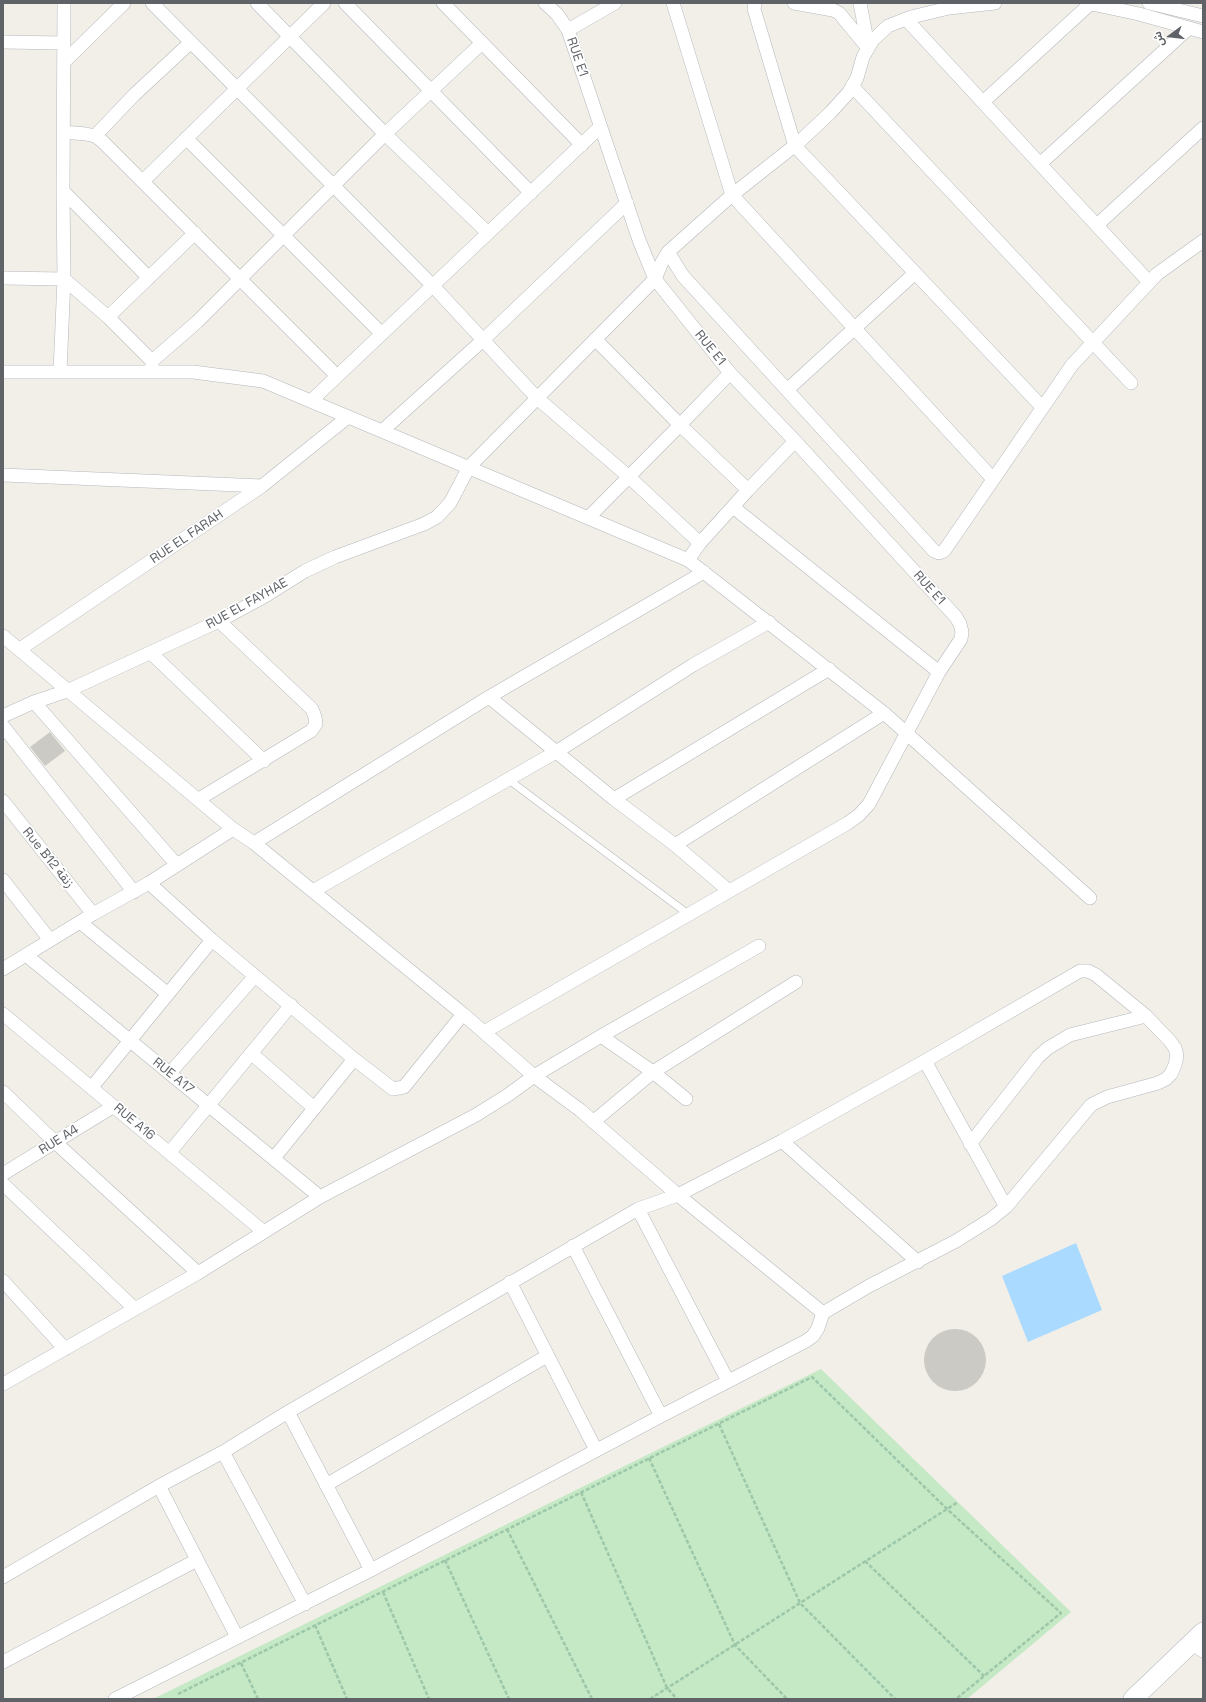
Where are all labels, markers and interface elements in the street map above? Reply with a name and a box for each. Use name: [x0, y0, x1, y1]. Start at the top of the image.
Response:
north arrow: [1150, 16, 1190, 56]
text: ش: [1150, 30, 1167, 48]
street label: RUE E1: [563, 35, 591, 79]
street label: RUE E1: [691, 327, 729, 369]
street label: RUE EL FARAH: [147, 507, 227, 567]
street label: RUE E1: [910, 568, 948, 608]
street label: RUE EL FAYHAE: [203, 575, 291, 633]
street label: Rue B12 زنقة: [19, 825, 77, 891]
street label: RUE A17: [149, 1055, 197, 1097]
street label: RUE A16: [110, 1100, 158, 1144]
street label: RUE A4: [36, 1122, 82, 1158]

